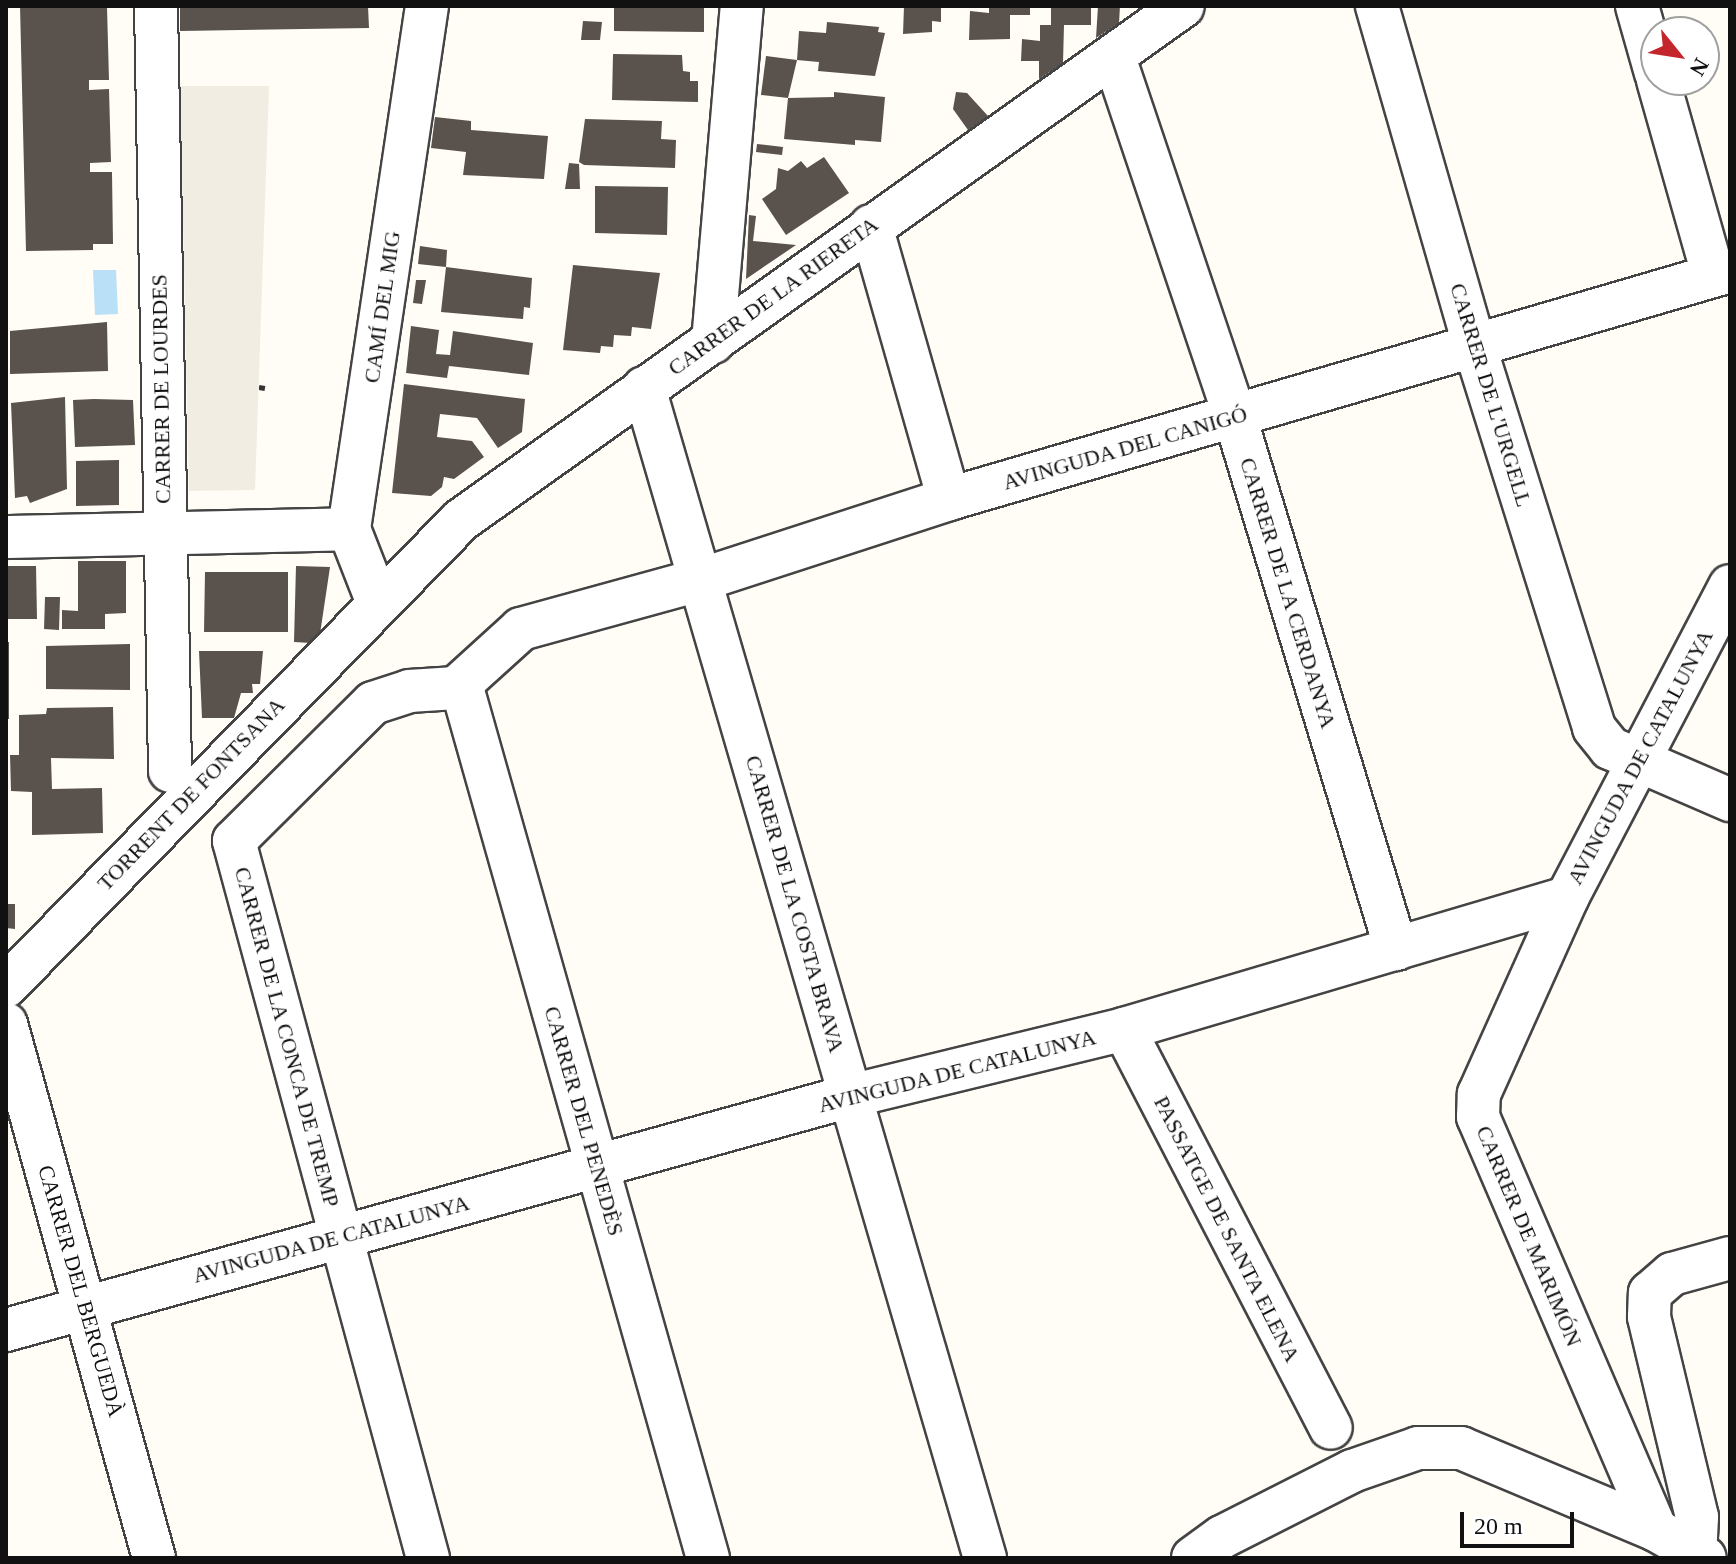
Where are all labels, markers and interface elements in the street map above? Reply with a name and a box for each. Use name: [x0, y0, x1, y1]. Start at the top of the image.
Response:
north arrow: [1640, 16, 1720, 96]
text: N: [1685, 54, 1714, 80]
street label: CARRER DE LA RIERETA: [662, 211, 884, 381]
street label: CAMÍ DEL MIG: [358, 229, 406, 385]
street label: CARRER DE LOURDES: [146, 274, 176, 504]
street label: CARRER DE L'URGELL: [1444, 280, 1538, 510]
street label: AVINGUDA DEL CANIGÓ: [999, 400, 1251, 496]
street label: CARRER DE LA CERDANYA: [1234, 454, 1342, 732]
street label: AVINGUDA DE CATALUNYA: [1561, 624, 1719, 890]
street label: TORRENT DE FONTSANA: [92, 692, 290, 896]
street label: CARRER DE LA COSTA BRAVA: [740, 751, 850, 1057]
street label: CARRER DE LA CONCA DE TREMP: [228, 863, 346, 1211]
street label: CARRER DEL PENEDÈS: [538, 1003, 630, 1239]
street label: AVINGUDA DE CATALUNYA: [815, 1024, 1099, 1118]
street label: PASSATGE DE SANTA ELENA: [1148, 1091, 1306, 1367]
street label: CARRER DE MARIMÓN: [1471, 1122, 1587, 1350]
street label: CARRER DEL BERGUEDÀ: [32, 1162, 130, 1420]
street label: AVINGUDA DE CATALUNYA: [189, 1189, 473, 1289]
scale bar: [1464, 1496, 1578, 1546]
text: 20 m: [1474, 1513, 1523, 1539]

